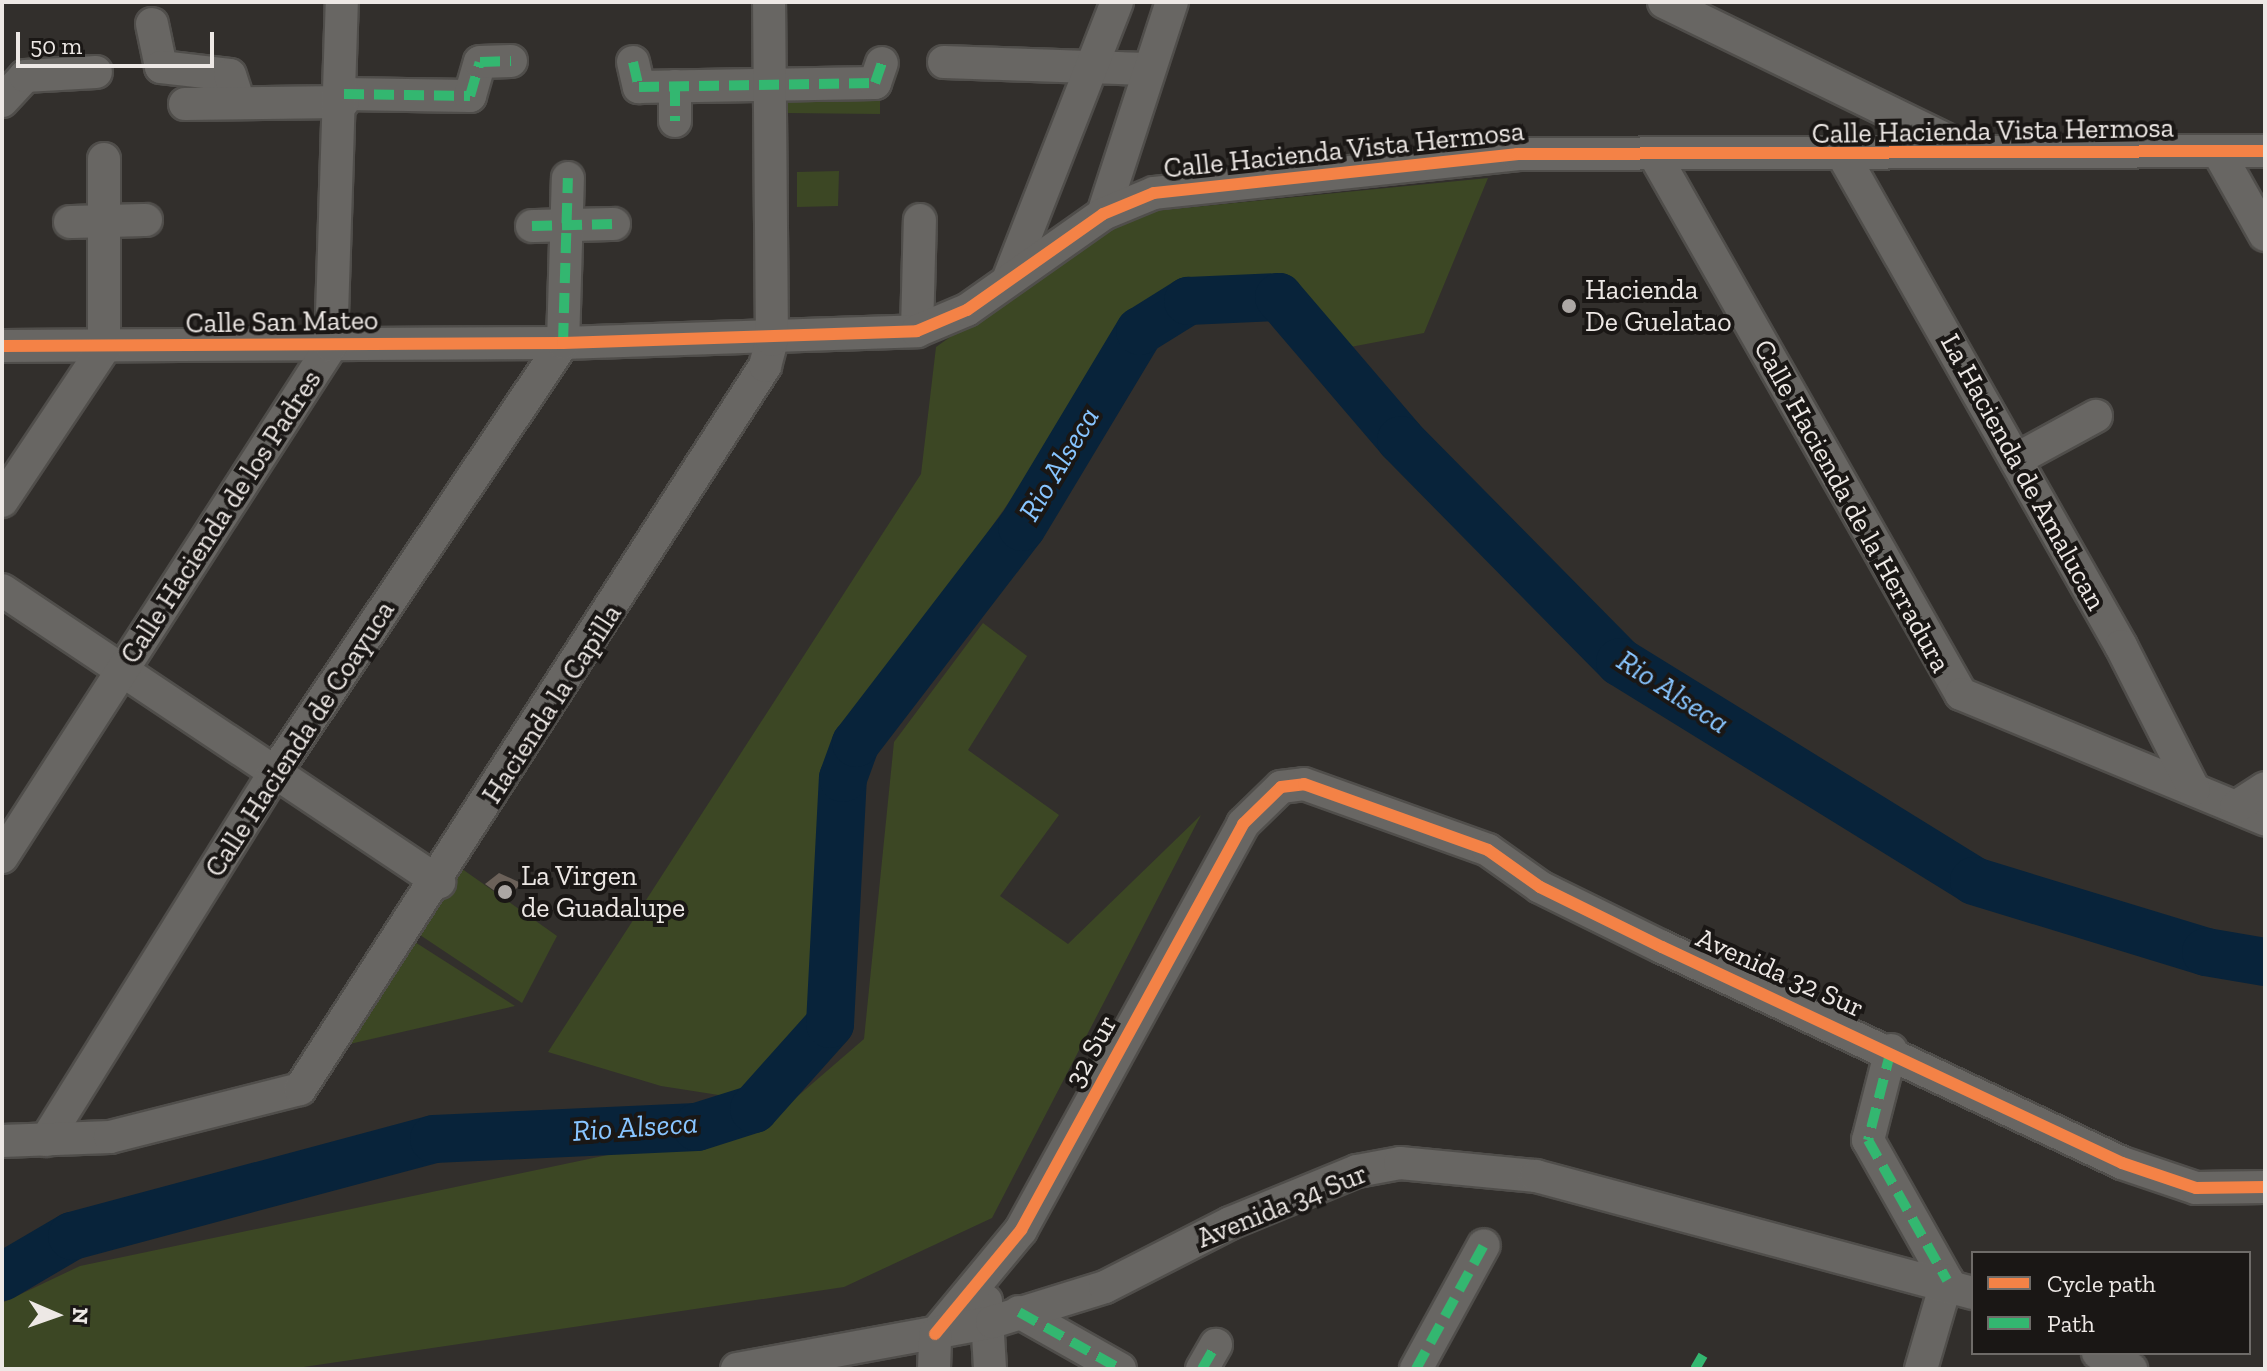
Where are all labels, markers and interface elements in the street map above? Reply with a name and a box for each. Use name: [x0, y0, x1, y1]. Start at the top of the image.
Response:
scale bar: [20, 16, 218, 66]
text: 50 m: [30, 31, 82, 60]
street label: Calle Hacienda Vista Hermosa: [1811, 111, 2175, 151]
street label: Calle Hacienda Vista Hermosa: [1162, 114, 1526, 186]
place label: Hacienda De Guelatao: [1585, 273, 1732, 339]
marker: Hacienda De Guelatao: [1560, 297, 1578, 315]
street label: Calle San Mateo: [185, 304, 379, 340]
street label: La Hacienda de Amalucan: [1933, 328, 2113, 616]
street label: Calle Hacienda de la Herradura: [1746, 334, 1958, 678]
street label: Calle Hacienda de los Padres: [114, 364, 328, 670]
water label: Rio Alseca: [1011, 400, 1107, 528]
street label: Calle Hacienda de Coayuca: [198, 595, 402, 883]
street label: Hacienda la Capilla: [475, 598, 629, 810]
water label: Rio Alseca: [1610, 642, 1736, 742]
place label: La Virgen de Guadalupe: [521, 859, 685, 925]
marker: La Virgen de Guadalupe: [496, 883, 514, 901]
street label: Avenida 32 Sur: [1691, 921, 1869, 1025]
street label: 32 Sur: [1058, 1009, 1124, 1093]
water label: Rio Alseca: [571, 1105, 699, 1149]
street label: Avenida 34 Sur: [1192, 1157, 1372, 1255]
legend: [1971, 1251, 2251, 1355]
text: Cycle path: [2047, 1269, 2156, 1298]
north arrow: [16, 1275, 96, 1355]
text: N: [67, 1307, 94, 1325]
text: Path: [2047, 1309, 2095, 1338]

